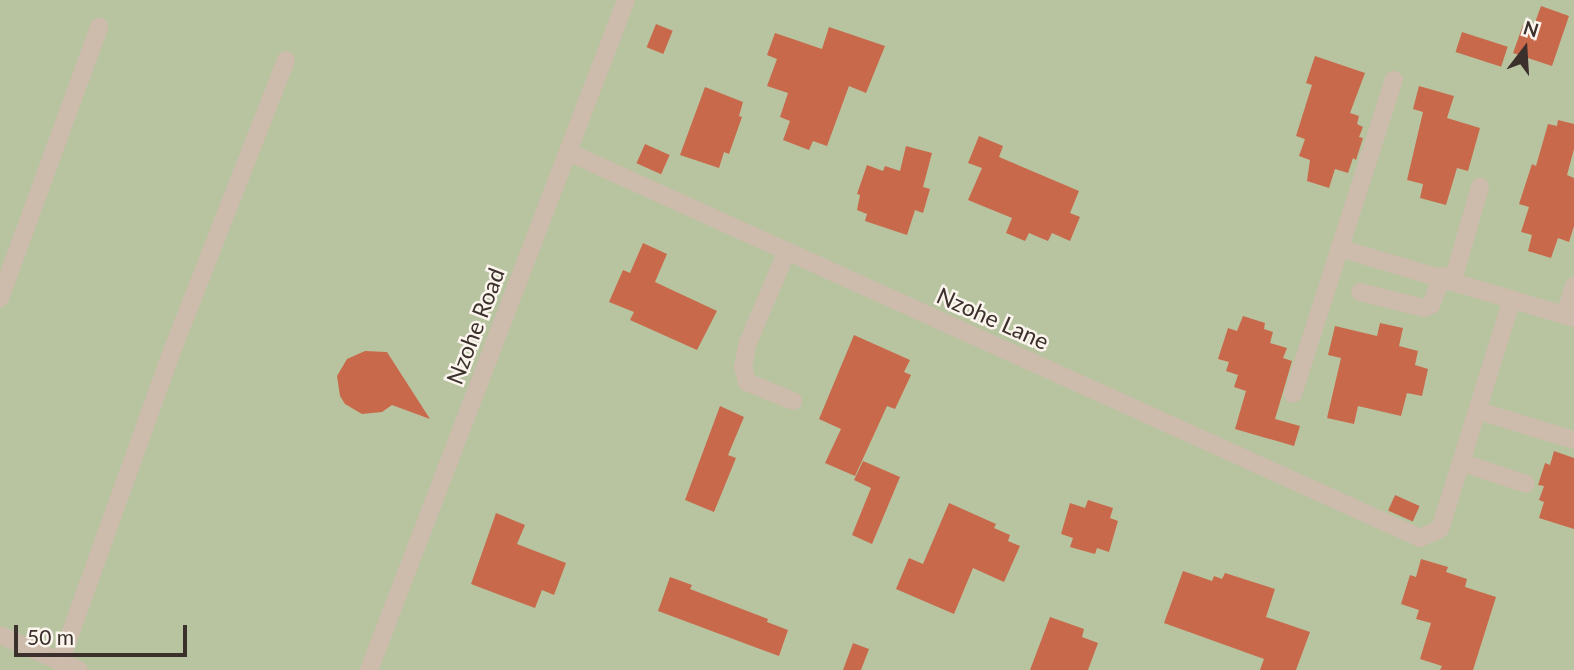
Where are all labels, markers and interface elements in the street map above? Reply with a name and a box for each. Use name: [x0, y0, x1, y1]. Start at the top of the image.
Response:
north arrow: [1490, 14, 1560, 84]
text: N: [1521, 15, 1542, 42]
street label: Nzohe Road: [440, 264, 510, 388]
street label: Nzohe Lane: [933, 281, 1053, 355]
scale bar: [18, 610, 191, 654]
text: 50 m: [27, 624, 74, 649]

